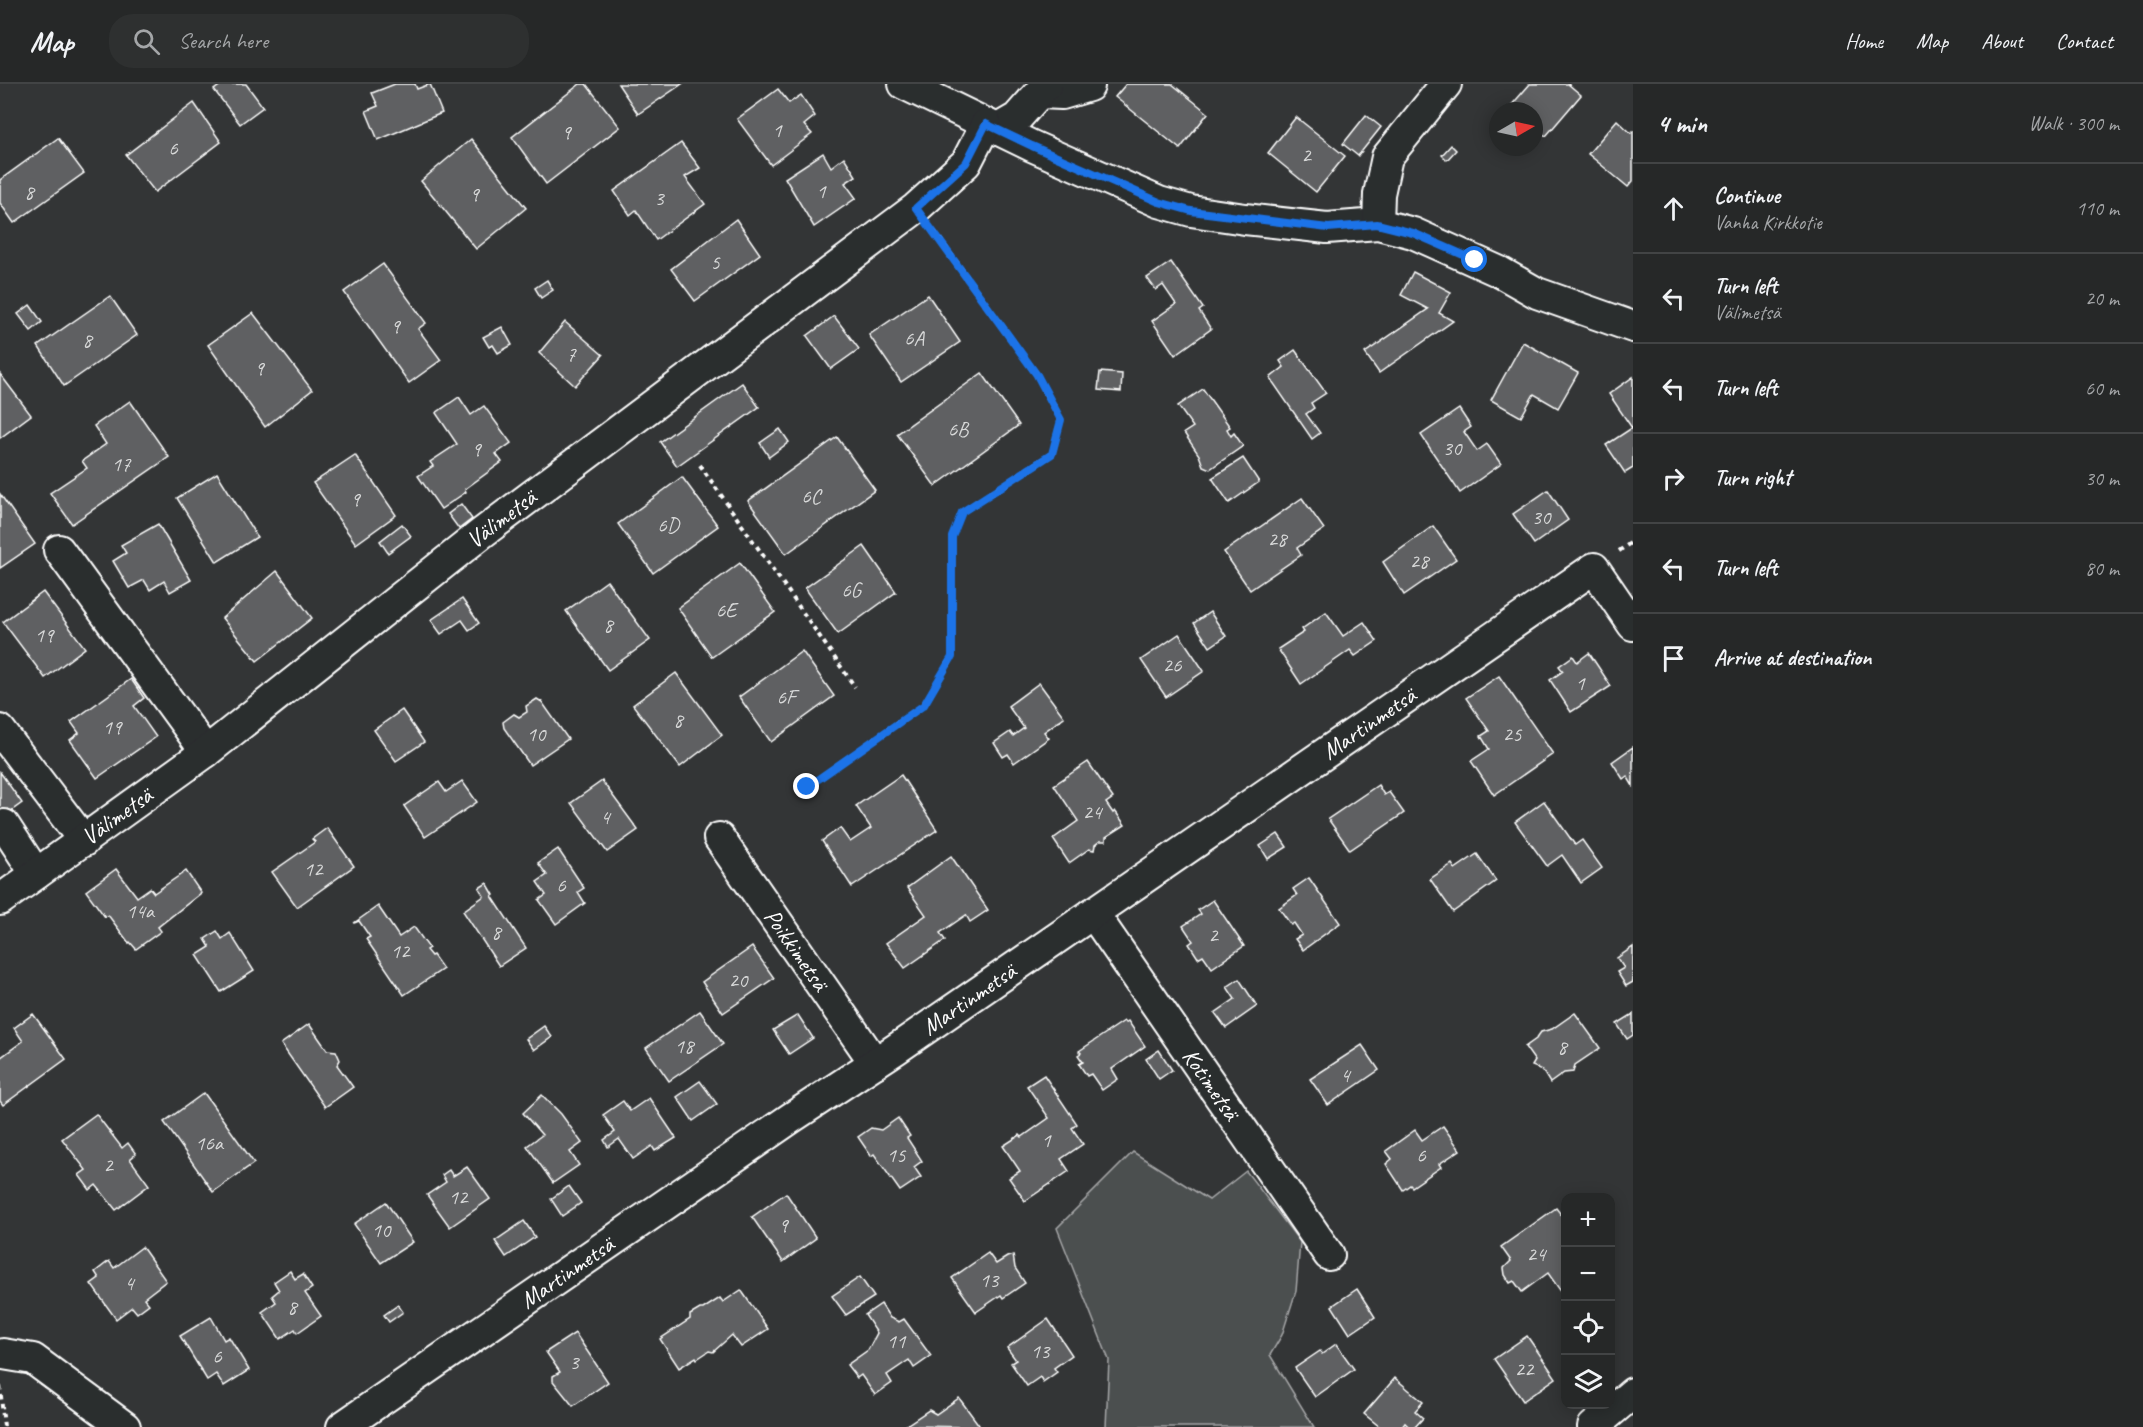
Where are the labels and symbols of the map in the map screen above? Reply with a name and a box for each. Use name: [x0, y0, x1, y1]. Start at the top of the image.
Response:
north arrow: [1489, 102, 1543, 156]
house number: 1: [772, 117, 783, 143]
house number: 9: [561, 119, 572, 145]
house number: 6: [168, 135, 178, 161]
house number: 2: [1301, 142, 1312, 168]
house number: 1: [816, 178, 827, 204]
house number: 8: [24, 179, 36, 205]
house number: 9: [469, 181, 480, 207]
house number: 3: [654, 185, 665, 211]
route start: [1461, 246, 1487, 272]
house number: 5: [710, 249, 721, 275]
house number: 9: [390, 313, 401, 339]
house number: 6A: [904, 325, 925, 351]
house number: 8: [82, 327, 94, 353]
house number: 7: [566, 341, 577, 367]
house number: 9: [254, 355, 265, 381]
house number: 6B: [948, 416, 970, 442]
house number: 30: [1443, 435, 1463, 461]
house number: 9: [471, 436, 482, 462]
house number: 17: [112, 451, 132, 477]
street label: Välimetsä: [460, 482, 543, 555]
house number: 6C: [801, 483, 823, 509]
house number: 9: [350, 486, 361, 512]
house number: 30: [1532, 504, 1552, 530]
house number: 6D: [657, 512, 681, 538]
house number: 28: [1268, 526, 1289, 552]
house number: 28: [1410, 548, 1431, 574]
house number: 6G: [841, 577, 864, 603]
house number: 6E: [716, 597, 739, 623]
house number: 8: [603, 612, 615, 638]
house number: 19: [35, 622, 55, 648]
house number: 26: [1163, 652, 1182, 678]
house number: 1: [1575, 670, 1586, 696]
street label: Martinmetsä: [1316, 679, 1423, 766]
house number: 6F: [777, 684, 800, 710]
house number: 8: [673, 707, 685, 733]
house number: 19: [103, 714, 123, 740]
house number: 10: [527, 721, 547, 747]
house number: 25: [1503, 721, 1523, 747]
route end: [793, 773, 819, 799]
street label: Välimetsä: [76, 780, 159, 851]
house number: 24: [1083, 799, 1104, 825]
house number: 4: [600, 804, 612, 830]
house number: 12: [304, 856, 324, 882]
house number: 6: [556, 872, 566, 898]
house number: 14a: [126, 898, 156, 924]
street label: Poikkimetsä: [758, 903, 836, 998]
house number: 8: [491, 919, 503, 945]
house number: 2: [1208, 922, 1219, 948]
house number: 12: [391, 938, 411, 964]
street label: Martinmetsä: [916, 955, 1023, 1042]
house number: 20: [729, 967, 749, 993]
house number: 18: [675, 1033, 696, 1059]
house number: 8: [1557, 1034, 1569, 1060]
street label: Kotimetsä: [1176, 1042, 1247, 1127]
house number: 4: [1340, 1062, 1352, 1088]
house number: 1: [1041, 1127, 1052, 1153]
house number: 16a: [195, 1130, 225, 1156]
house number: 15: [887, 1142, 907, 1168]
house number: 6: [1416, 1142, 1426, 1168]
house number: 2: [103, 1152, 114, 1178]
house number: 12: [449, 1184, 469, 1210]
house number: 9: [778, 1212, 789, 1238]
house number: 10: [372, 1217, 392, 1243]
street label: Martinmetsä: [514, 1229, 621, 1315]
house number: 24: [1527, 1241, 1548, 1267]
house number: 13: [980, 1267, 1000, 1293]
house number: 4: [124, 1270, 136, 1296]
house number: 8: [287, 1294, 299, 1320]
house number: 11: [887, 1328, 907, 1354]
house number: 13: [1031, 1338, 1051, 1364]
house number: 6: [212, 1343, 222, 1369]
house number: 3: [569, 1349, 580, 1375]
house number: 22: [1515, 1356, 1535, 1382]

